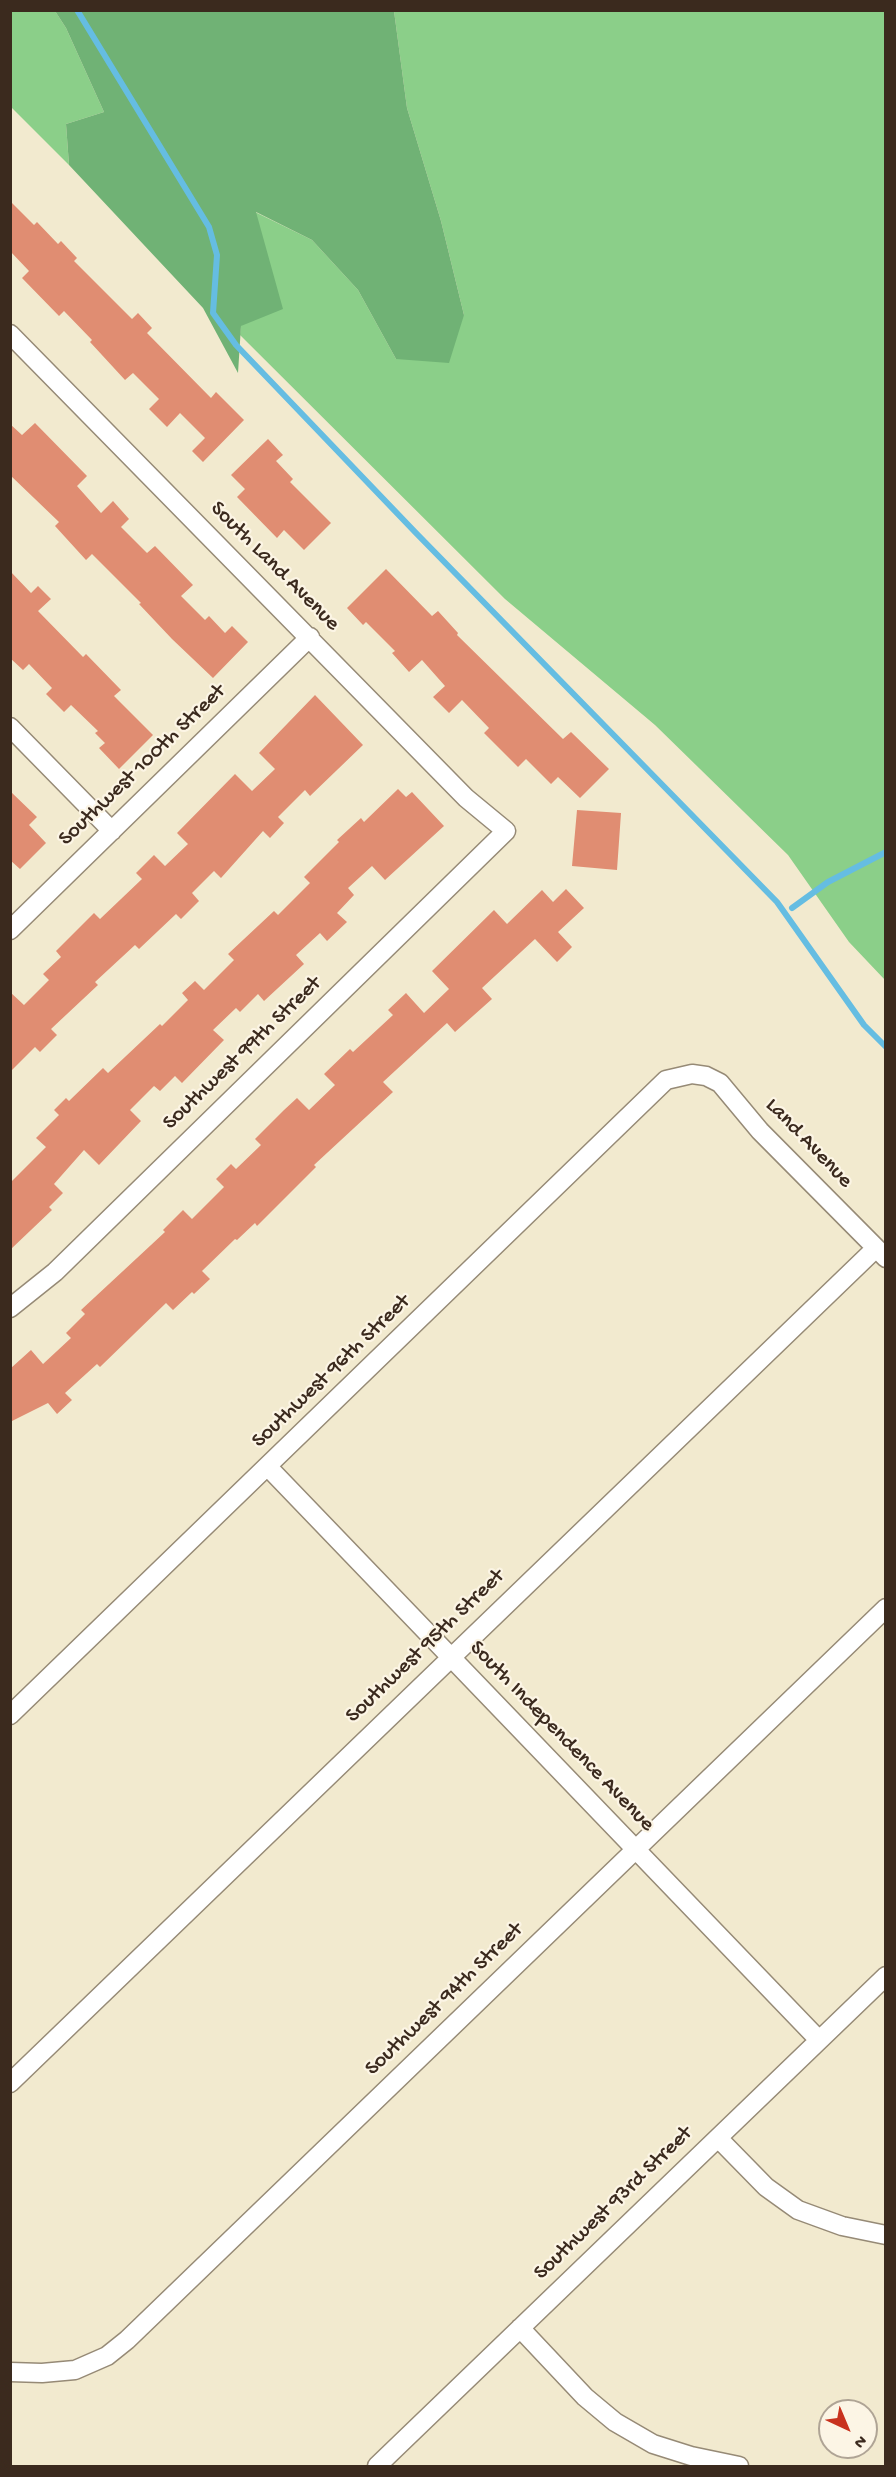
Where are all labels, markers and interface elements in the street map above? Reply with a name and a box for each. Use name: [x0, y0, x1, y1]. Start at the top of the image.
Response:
street label: South Land Avenue: [204, 497, 344, 637]
street label: Southwest 100th Street: [54, 679, 232, 853]
street label: Southwest 99th Street: [158, 972, 328, 1136]
street label: Land Avenue: [759, 1093, 857, 1195]
street label: Southwest 96th Street: [247, 1289, 417, 1455]
street label: Southwest 95th Street: [341, 1564, 511, 1730]
street label: South Independence Avenue: [463, 1636, 659, 1838]
street label: Southwest 94th Street: [360, 1918, 530, 2082]
street label: Southwest 93rd Street: [529, 2121, 699, 2287]
north arrow: [818, 2399, 878, 2459]
text: N: [849, 2430, 870, 2451]

